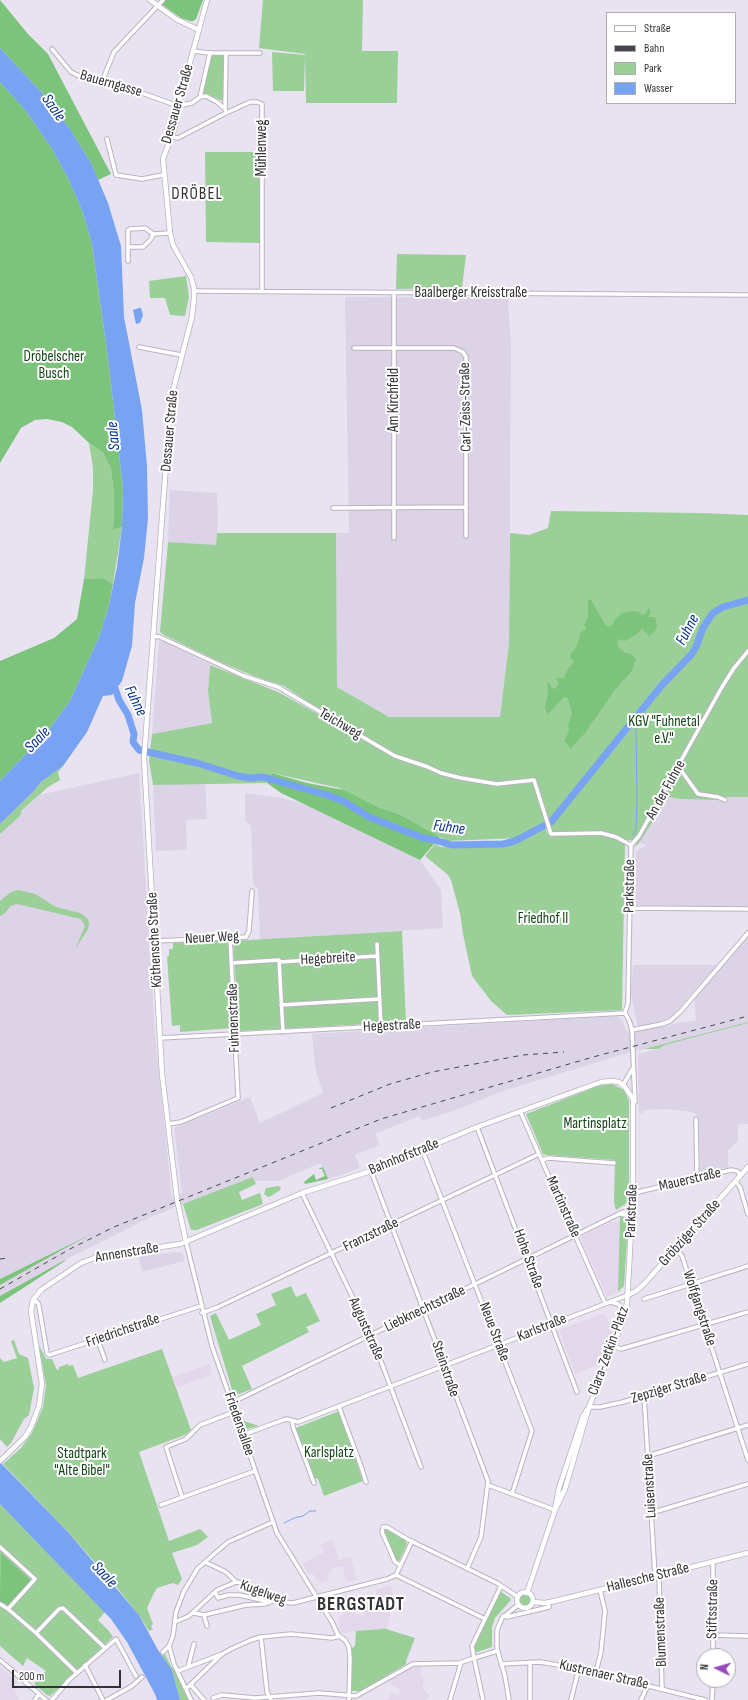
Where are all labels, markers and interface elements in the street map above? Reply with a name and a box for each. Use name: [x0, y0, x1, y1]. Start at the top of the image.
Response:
legend: [606, 12, 736, 104]
text: Straße: [644, 21, 671, 36]
text: Bahn: [644, 41, 664, 56]
text: Park: [644, 61, 662, 76]
street label: Dessauer Straße: [158, 62, 198, 146]
street label: Bauerngasse: [78, 67, 144, 101]
text: Wasser: [644, 81, 673, 96]
water label: Saale: [37, 91, 69, 125]
street label: Mühlenweg: [253, 119, 271, 177]
district label: DRÖBEL: [171, 185, 223, 205]
street label: Baalberger Kreisstraße: [415, 284, 527, 302]
park label: Dröbelscher Busch: [24, 348, 84, 383]
street label: Carl-Zeiss-Straße: [456, 362, 476, 452]
street label: Am Kirchfeld: [385, 368, 403, 432]
street label: Dessauer Straße: [157, 389, 183, 473]
water label: Saale: [103, 421, 125, 451]
water label: Fuhne: [672, 611, 704, 649]
water label: Fuhne: [119, 682, 151, 720]
street label: Teichweg: [315, 705, 365, 743]
park label: KGV "Fuhnetal e.V.": [628, 713, 700, 748]
water label: Saale: [21, 723, 55, 757]
street label: An der Fuhne: [642, 757, 690, 823]
water label: Fuhne: [432, 816, 466, 840]
street label: Parkstraße: [621, 859, 639, 913]
street label: Köthensche Straße: [144, 892, 166, 988]
park label: Friedhof II: [518, 910, 568, 928]
street label: Neuer Weg: [184, 928, 240, 948]
street label: Hegebreite: [300, 949, 356, 969]
street label: Fuhnenstraße: [224, 983, 244, 1053]
street label: Hegestraße: [363, 1016, 421, 1036]
park label: Martinsplatz: [563, 1115, 627, 1133]
street label: Bahnhofstraße: [366, 1135, 442, 1179]
street label: Mauerstraße: [657, 1164, 723, 1196]
street label: Martinstraße: [542, 1174, 584, 1240]
street label: Parkstraße: [622, 1184, 642, 1238]
street label: Gröbziger Straße: [655, 1196, 725, 1270]
street label: Franzstraße: [340, 1214, 402, 1256]
street label: Hohe Straße: [509, 1227, 547, 1291]
street label: Annenstraße: [94, 1239, 160, 1267]
street label: Wolfgangstraße: [678, 1268, 720, 1348]
street label: Liebknechtstraße: [382, 1282, 468, 1336]
street label: Auguststraße: [344, 1295, 388, 1363]
street label: Neue Straße: [475, 1300, 513, 1364]
street label: Clara-Zetkin-Platz: [585, 1304, 633, 1398]
street label: Friedrichstraße: [84, 1310, 162, 1352]
street label: Karlstraße: [515, 1310, 569, 1346]
street label: Steinstraße: [427, 1339, 463, 1399]
street label: Zepziger Straße: [629, 1368, 709, 1408]
street label: Friedensallee: [220, 1390, 258, 1458]
park label: Karlsplatz: [304, 1444, 354, 1462]
park label: Stadtpark "Alte Bibel": [54, 1445, 110, 1480]
street label: Luisenstraße: [639, 1453, 661, 1519]
water label: Saale: [87, 1558, 121, 1592]
street label: Hallesche Straße: [605, 1559, 691, 1597]
street label: Kugelweg: [237, 1576, 289, 1610]
street label: Stiftsstraße: [703, 1579, 723, 1639]
district label: BERGSTADT: [317, 1594, 405, 1616]
street label: Blumenstraße: [651, 1597, 671, 1667]
north arrow: [696, 1648, 736, 1688]
street label: Kustrenaer Straße: [558, 1656, 650, 1694]
scale bar: [14, 1662, 123, 1688]
text: N: [698, 1664, 711, 1670]
text: 200 m: [19, 1669, 44, 1684]

